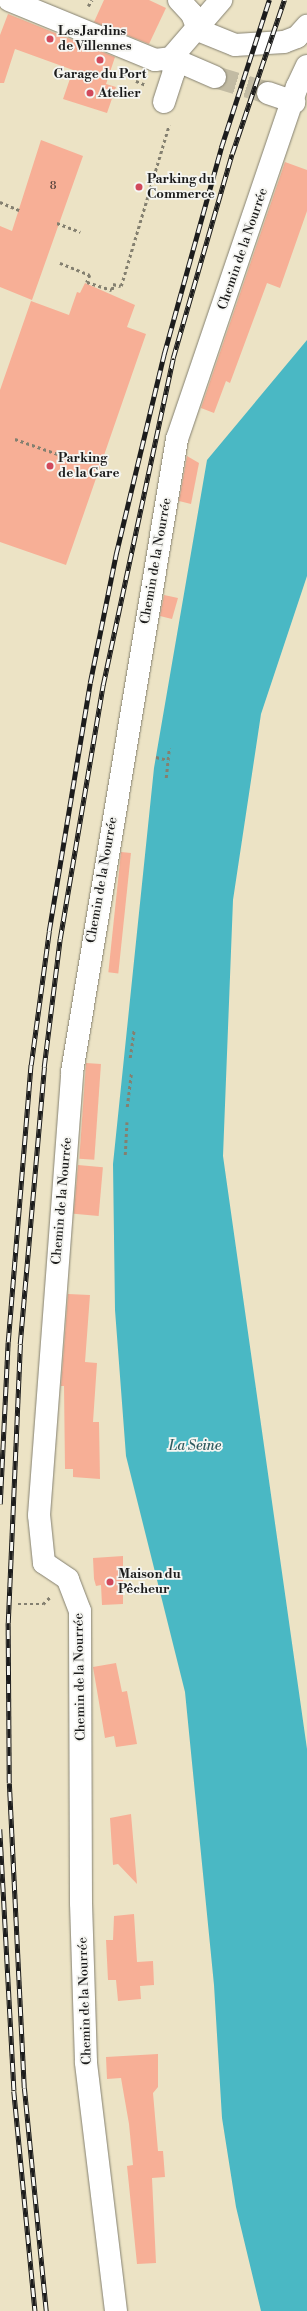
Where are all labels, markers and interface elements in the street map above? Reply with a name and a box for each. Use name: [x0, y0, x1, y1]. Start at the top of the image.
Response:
place label: Les Jardins de Villennes: [58, 24, 132, 55]
marker: Les Jardins de Villennes: [45, 34, 55, 44]
marker: Garage du Port: [95, 55, 105, 65]
place label: Garage du Port: [54, 66, 146, 82]
place label: Atelier: [98, 85, 141, 101]
marker: Atelier: [85, 88, 95, 98]
place label: Parking du Commerce: [147, 172, 215, 203]
house number: 8: [50, 179, 56, 193]
marker: Parking du Commerce: [134, 182, 144, 192]
street label: Chemin de la Nourrée: [215, 186, 271, 312]
place label: Parking de la Gare: [58, 451, 119, 482]
marker: Parking de la Gare: [45, 461, 55, 471]
street label: Chemin de la Nourrée: [137, 497, 175, 625]
street label: Chemin de la Nourrée: [83, 816, 121, 944]
street label: Chemin de la Nourrée: [49, 1137, 75, 1265]
water label: La Seine: [169, 1438, 221, 1454]
place label: Maison du Pêcheur: [118, 1567, 181, 1598]
marker: Maison du Pêcheur: [105, 1577, 115, 1587]
street label: Chemin de la Nourrée: [71, 1613, 89, 1741]
street label: Chemin de la Nourrée: [75, 1937, 95, 2065]

